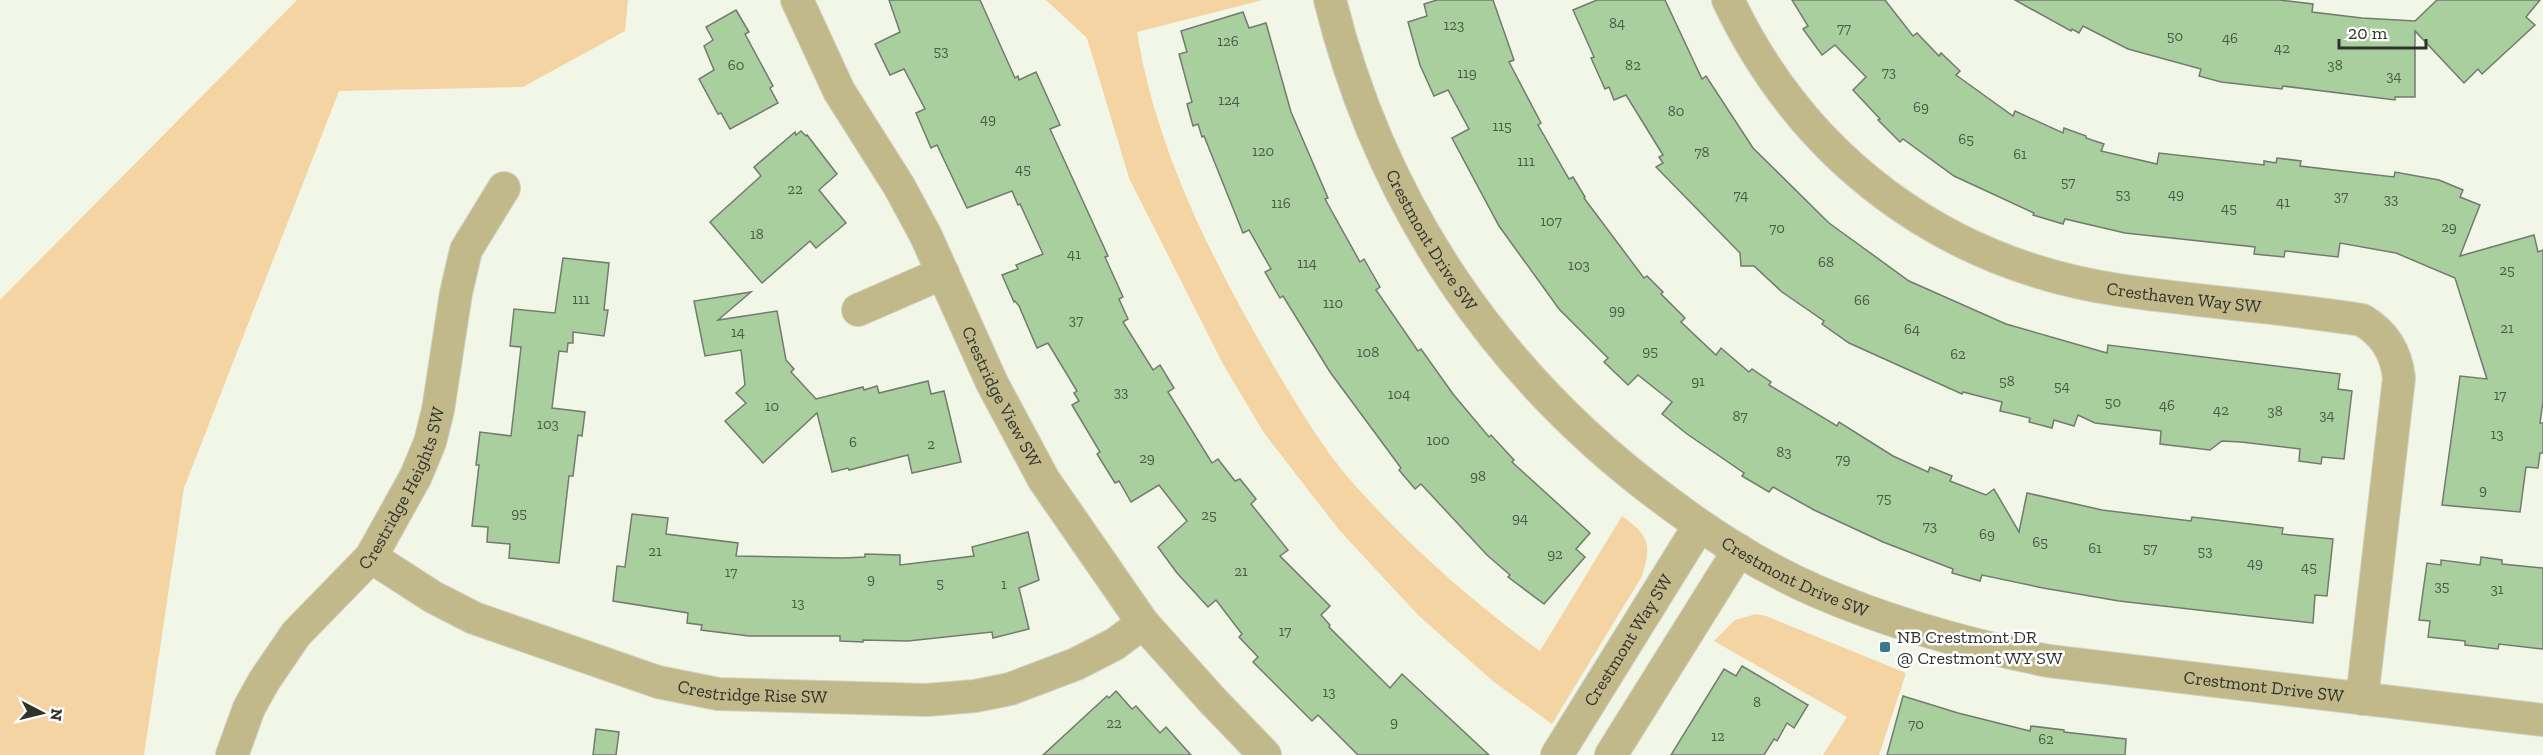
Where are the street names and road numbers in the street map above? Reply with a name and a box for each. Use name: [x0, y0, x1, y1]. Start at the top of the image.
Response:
street label: Crestmont Drive SW: [1381, 166, 1482, 315]
street label: Cresthaven Way SW: [2105, 277, 2262, 318]
street label: Crestridge View SW: [957, 323, 1046, 471]
street label: Crestridge Heights SW: [354, 404, 449, 574]
street label: Crestmont Drive SW: [1717, 532, 1872, 622]
street label: Crestmont Way SW: [1579, 570, 1677, 710]
street label: Crestmont Drive SW: [2182, 666, 2345, 707]
street label: Crestridge Rise SW: [676, 675, 828, 708]

